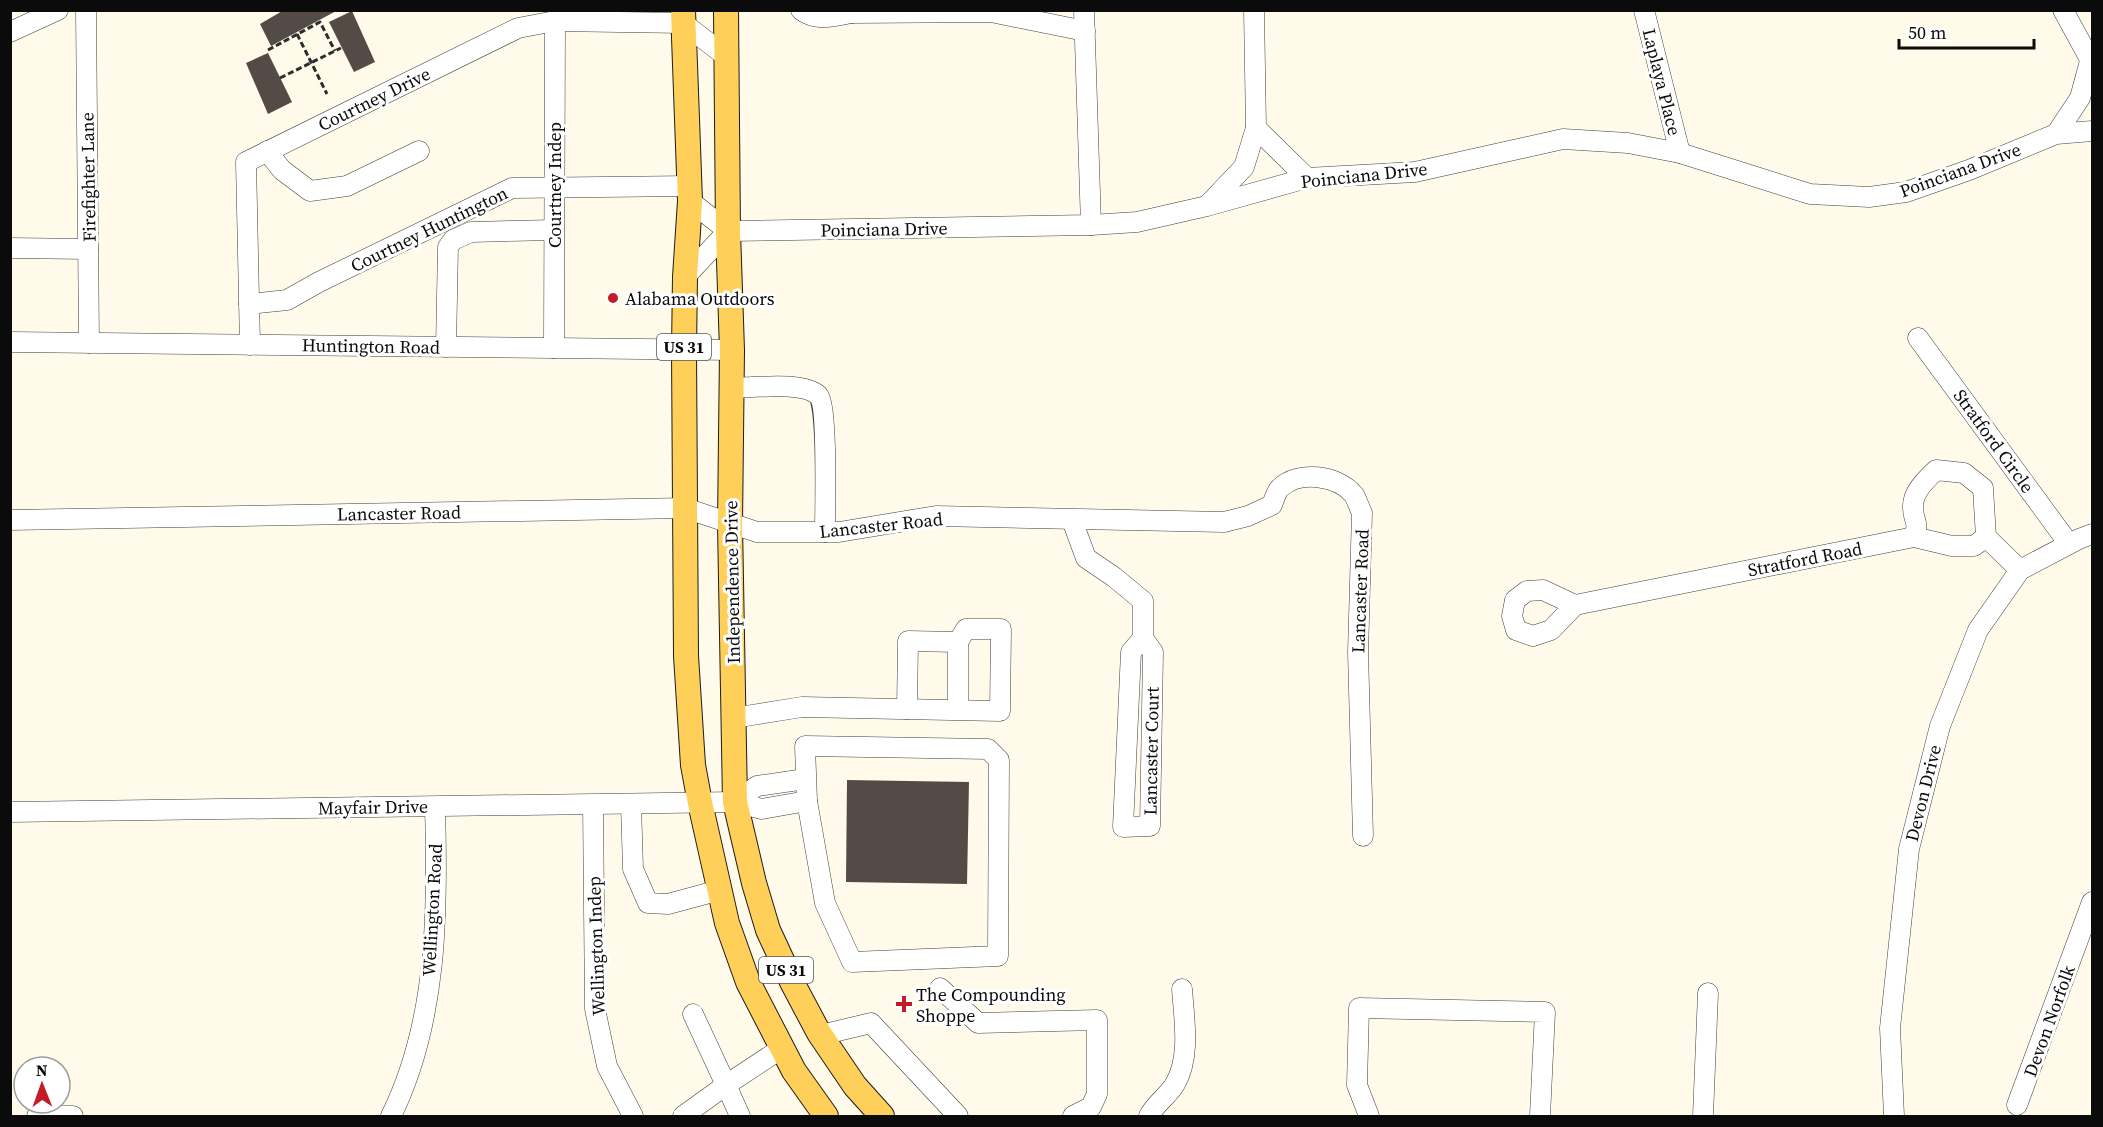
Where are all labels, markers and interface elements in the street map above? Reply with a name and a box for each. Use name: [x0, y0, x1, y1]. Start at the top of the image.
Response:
scale bar: [1899, 12, 2034, 50]
text: 50 m: [1908, 20, 1946, 45]
street label: Laplaya Place: [1637, 26, 1687, 138]
street label: Courtney Drive: [314, 61, 434, 137]
street label: Firefighter Lane: [74, 112, 102, 242]
street label: Courtney Indep: [542, 122, 567, 248]
street label: Poinciana Drive: [1896, 136, 2024, 204]
street label: Poinciana Drive: [1299, 156, 1429, 194]
street label: Courtney Huntington: [346, 180, 512, 278]
street label: Poinciana Drive: [820, 215, 948, 243]
place label: Alabama Outdoors: [625, 286, 775, 311]
marker: Alabama Outdoors: [606, 291, 620, 305]
street label: Huntington Road: [302, 332, 440, 360]
road number: US 31: [657, 334, 711, 360]
street label: Stratford Circle: [1948, 384, 2040, 498]
street label: Lancaster Road: [337, 499, 461, 527]
street label: Independence Drive: [718, 500, 746, 664]
street label: Lancaster Road: [818, 506, 944, 544]
street label: Lancaster Road: [1345, 529, 1375, 653]
street label: Stratford Road: [1746, 536, 1864, 582]
street label: Lancaster Court: [1137, 686, 1165, 816]
street label: Devon Drive: [1899, 742, 1947, 844]
street label: Mayfair Drive: [318, 794, 428, 820]
street label: Wellington Road: [416, 843, 448, 977]
street label: Wellington Indep: [581, 876, 611, 1016]
road number: US 31: [759, 957, 813, 983]
street label: Devon Norfolk: [2017, 962, 2081, 1080]
place label: The Compounding Shoppe: [916, 982, 1066, 1028]
marker: The Compounding Shoppe: [897, 997, 911, 1011]
north arrow: [12, 1055, 72, 1115]
text: N: [36, 1059, 48, 1081]

